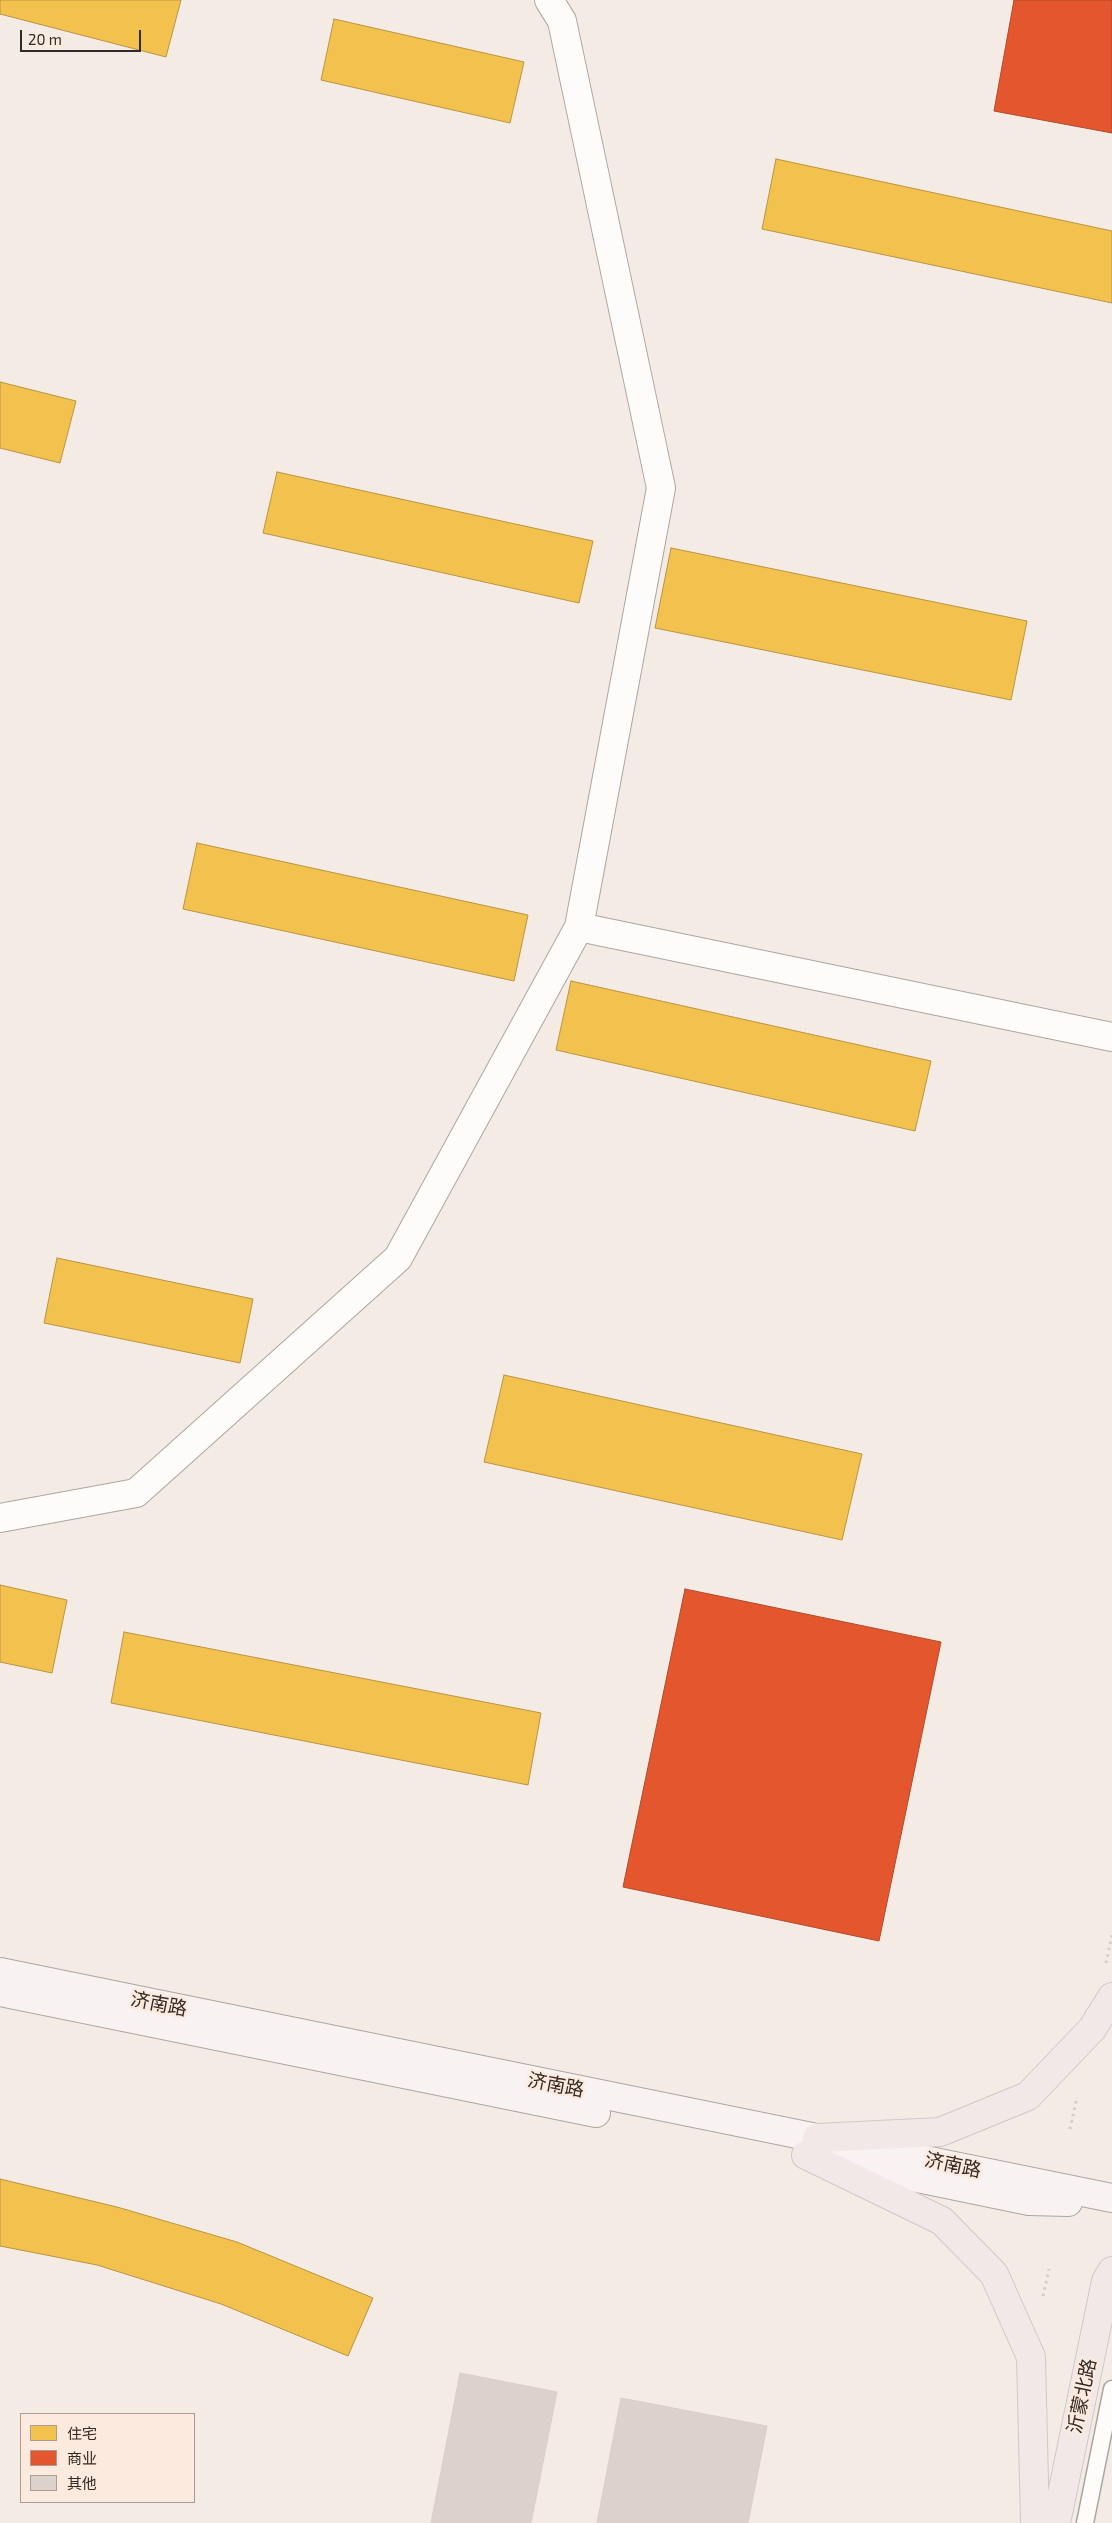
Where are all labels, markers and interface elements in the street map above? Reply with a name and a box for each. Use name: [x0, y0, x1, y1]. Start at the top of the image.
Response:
scale bar: [22, 20, 144, 52]
text: 20 m: [28, 30, 62, 48]
street label: 济南路: [129, 1987, 189, 2021]
street label: 济南路: [526, 2068, 586, 2102]
street label: 济南路: [923, 2148, 983, 2182]
street label: 沂蒙北路: [1063, 2356, 1101, 2436]
legend: [20, 2413, 195, 2503]
text: 住宅: [67, 2424, 97, 2442]
text: 商业: [67, 2449, 97, 2467]
text: 其他: [67, 2474, 97, 2492]

